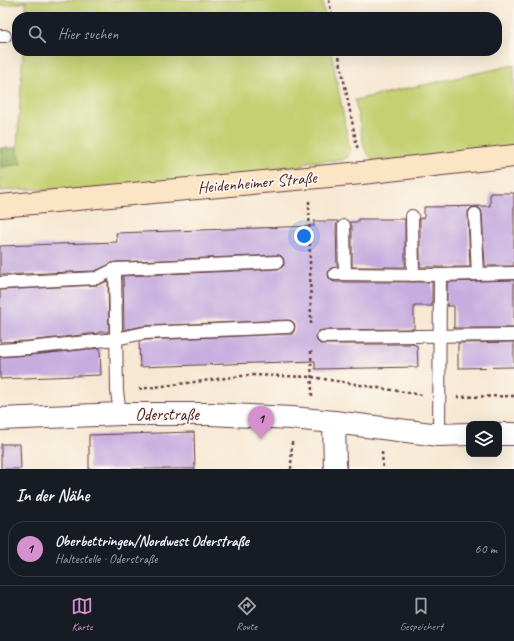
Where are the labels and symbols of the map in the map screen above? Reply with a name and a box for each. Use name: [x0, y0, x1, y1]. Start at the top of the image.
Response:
street label: Heidenheimer Straße: [197, 167, 319, 198]
your location: [294, 226, 314, 246]
street label: Oderstraße: [135, 404, 200, 425]
pin: 1: [248, 406, 274, 439]

